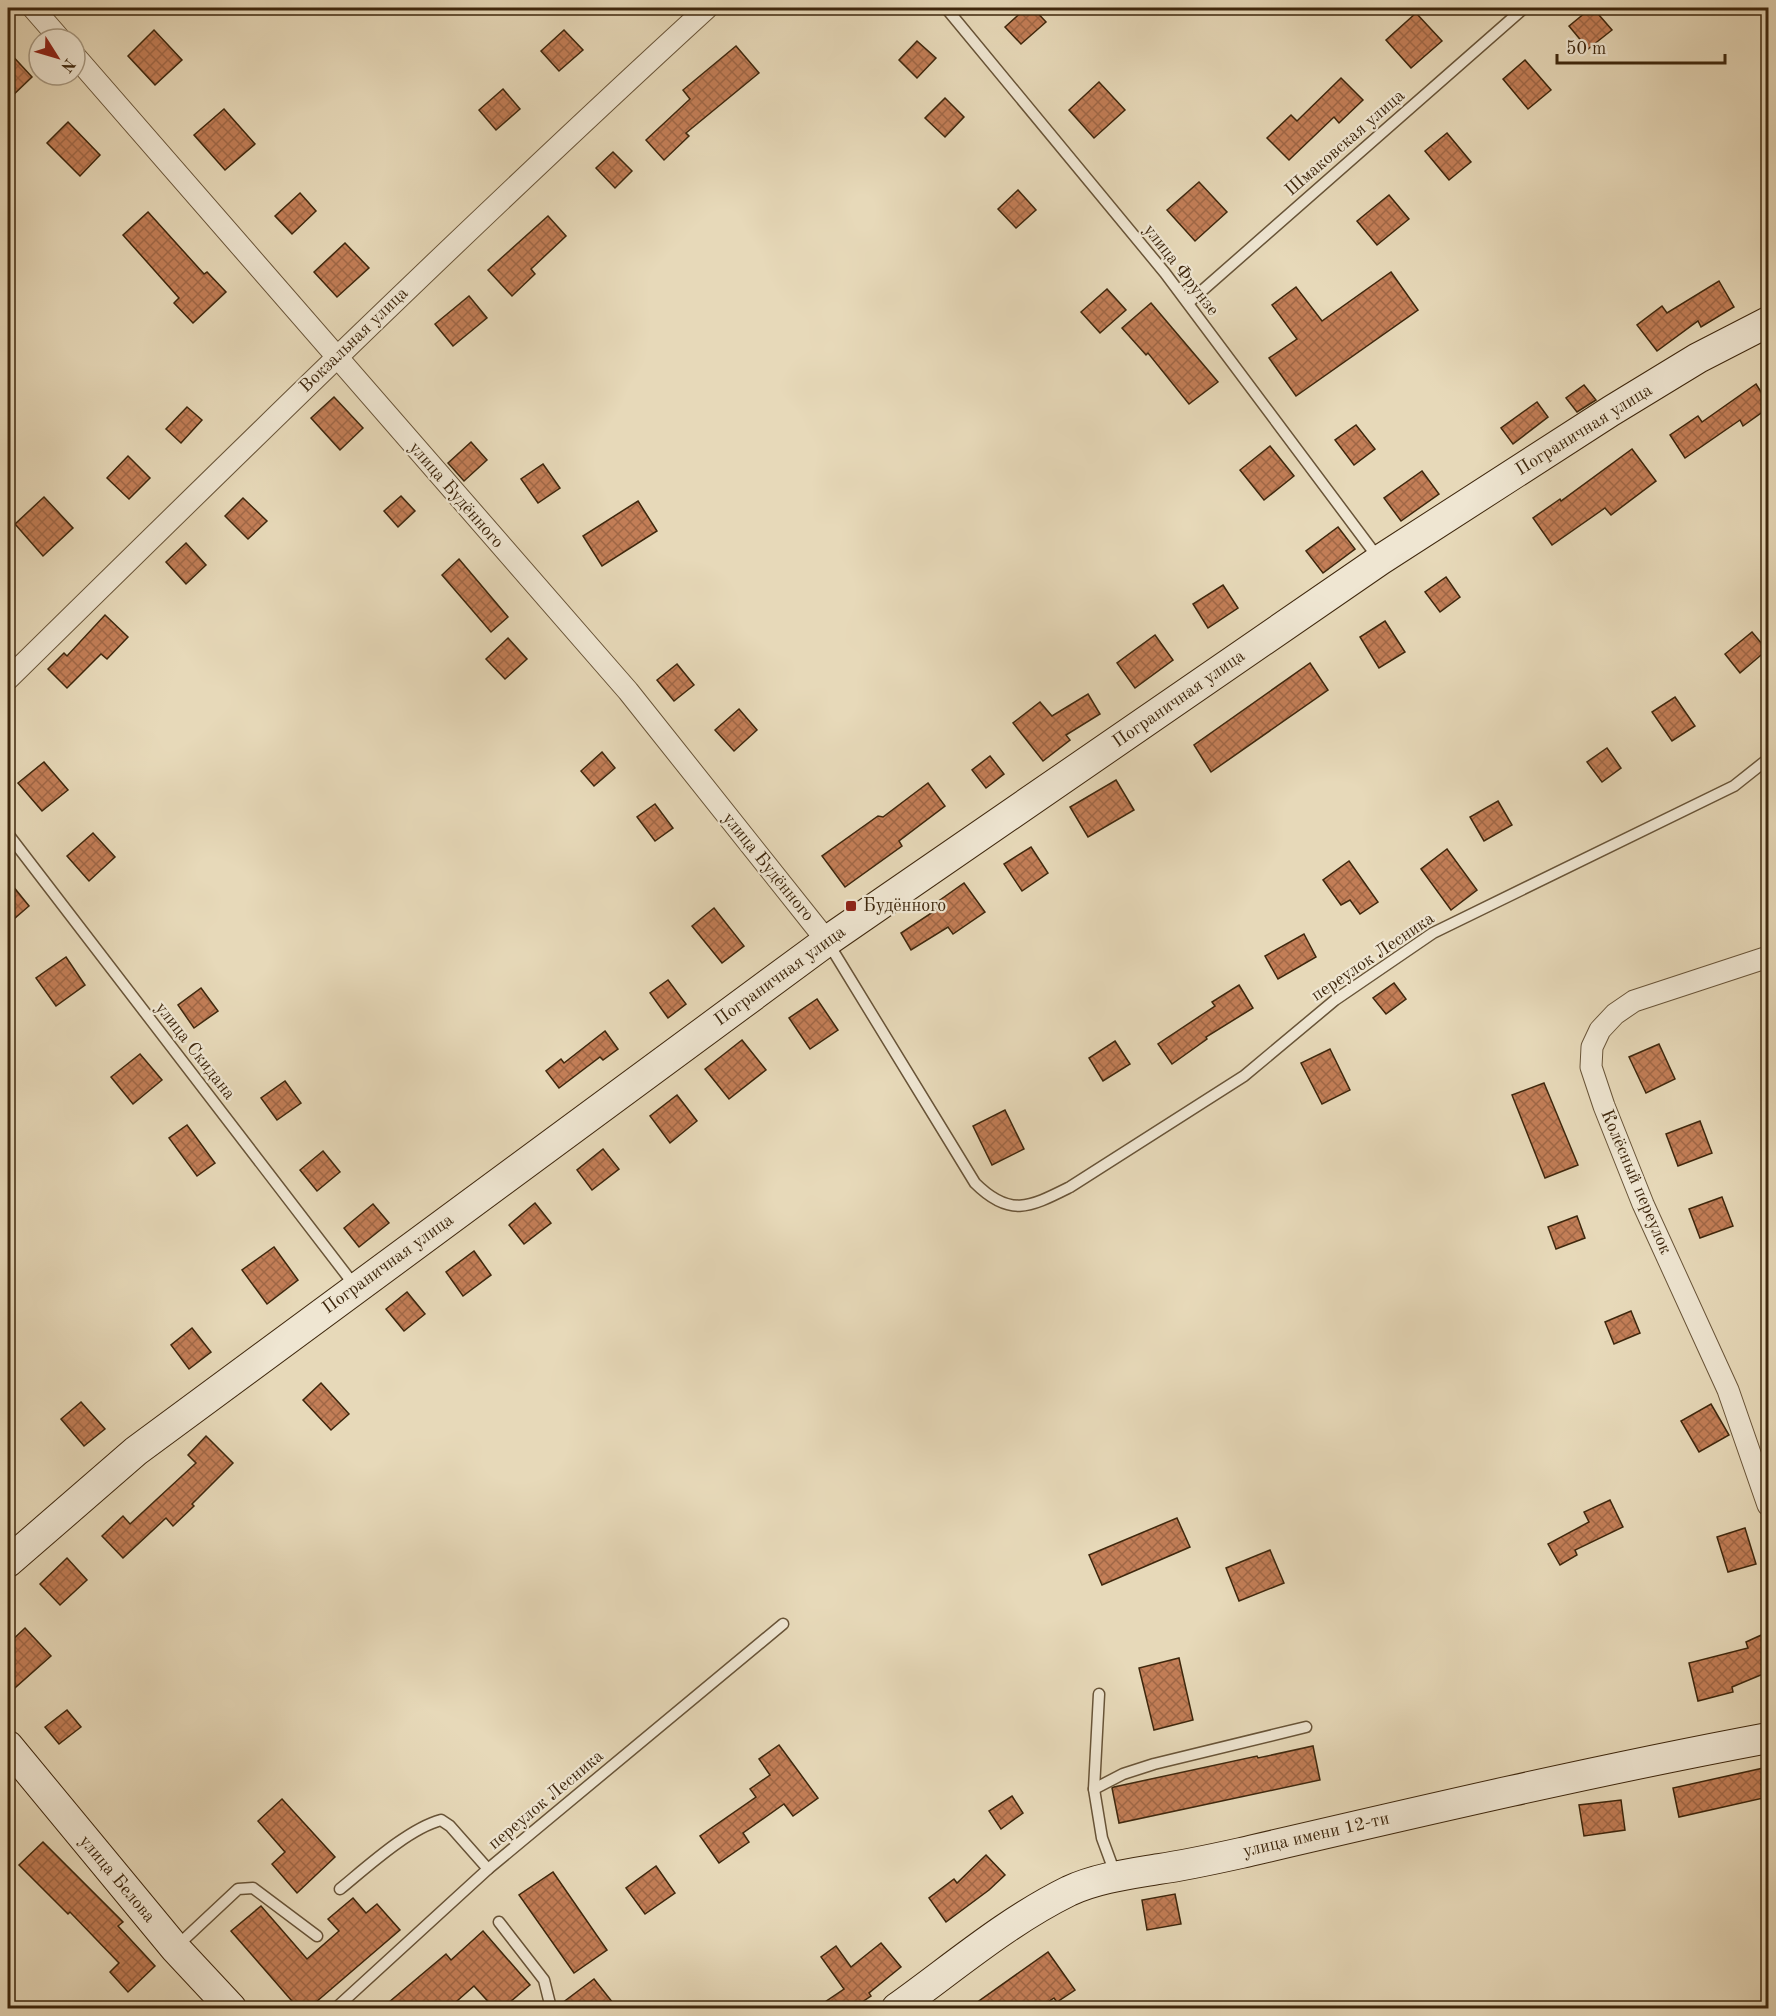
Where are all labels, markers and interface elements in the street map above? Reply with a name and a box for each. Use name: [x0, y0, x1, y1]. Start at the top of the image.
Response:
north arrow: [27, 27, 87, 87]
scale bar: [1557, 27, 1725, 65]
text: 50 m: [1566, 40, 1606, 58]
text: N: [57, 55, 77, 75]
street label: Шмаковская улица: [1282, 86, 1408, 200]
street label: улица Фрунзе: [1140, 221, 1222, 319]
street label: Вокзальная улица: [296, 284, 412, 396]
street label: Пограничная улица: [1513, 381, 1655, 479]
street label: улица Будённого: [405, 438, 507, 552]
street label: Пограничная улица: [1110, 647, 1249, 751]
street label: улица Будённого: [719, 809, 817, 925]
place label: Будённого: [863, 897, 946, 915]
marker: Будённого: [844, 899, 858, 913]
street label: переулок Лесника: [1308, 909, 1438, 1005]
street label: Пограничная улица: [711, 923, 849, 1029]
street label: улица Скидана: [151, 999, 239, 1103]
street label: Колёсный переулок: [1597, 1107, 1675, 1257]
street label: Пограничная улица: [319, 1211, 457, 1317]
street label: переулок Лесника: [485, 1747, 607, 1853]
street label: улица имени 12-ти: [1241, 1809, 1391, 1861]
street label: улица Белова: [76, 1832, 159, 1926]

